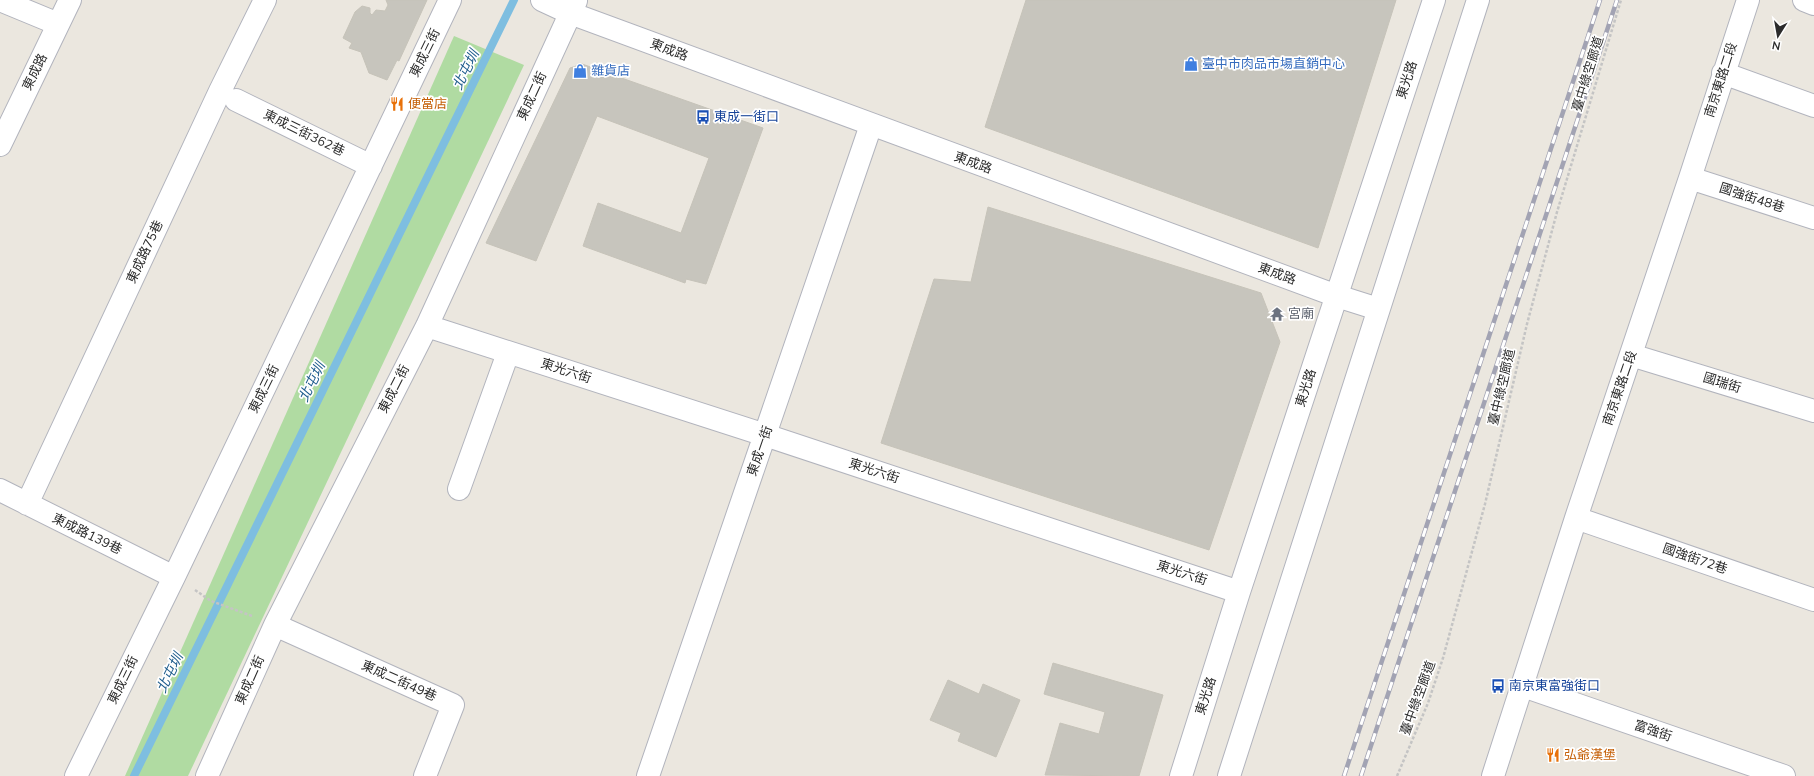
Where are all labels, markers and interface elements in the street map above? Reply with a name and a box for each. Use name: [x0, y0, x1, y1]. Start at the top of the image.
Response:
north arrow: [1758, 16, 1798, 56]
street label: 東成三街: [406, 26, 444, 80]
street label: 臺中綠空廊道: [1568, 34, 1608, 114]
street label: 東成路: [648, 35, 690, 65]
text: N: [1771, 37, 1782, 53]
street label: 南京東路二段: [1700, 40, 1742, 120]
water label: 北屯圳: [448, 45, 485, 93]
street label: 東成路: [18, 51, 52, 93]
place label: 臺中市肉品市場直銷中心: [1202, 55, 1345, 73]
shop icon: 臺中市肉品市場直銷中心: [1183, 56, 1199, 72]
street label: 東光路: [1392, 59, 1422, 101]
place label: 雜貨店: [591, 62, 630, 80]
shop icon: 雜貨店: [572, 63, 588, 79]
street label: 東成二街: [513, 69, 551, 123]
place label: 便當店: [408, 95, 447, 113]
restaurant icon: 便當店: [389, 96, 405, 112]
street label: 東成三街362巷: [260, 106, 348, 160]
place label: 東成一街口: [714, 108, 779, 126]
bus stop icon: 東成一街口: [695, 109, 711, 125]
street label: 東成路: [952, 148, 994, 178]
street label: 國強街48巷: [1717, 179, 1787, 217]
street label: 東成路75巷: [123, 218, 167, 286]
street label: 東成路: [1256, 259, 1298, 289]
place label: 宮廟: [1288, 305, 1314, 323]
temple icon: 宮廟: [1269, 306, 1285, 322]
street label: 臺中綠空廊道: [1484, 347, 1520, 427]
street label: 南京東路二段: [1599, 348, 1641, 428]
street label: 東光六街: [538, 354, 594, 388]
water label: 北屯圳: [294, 357, 331, 405]
street label: 東成三街: [245, 362, 283, 416]
street label: 東成二街: [374, 362, 414, 416]
street label: 東光路: [1291, 367, 1321, 409]
street label: 國瑞街: [1701, 369, 1743, 397]
street label: 東成一街: [743, 423, 777, 479]
street label: 東光六街: [846, 454, 902, 488]
street label: 東成路139巷: [49, 509, 125, 559]
street label: 國強街72巷: [1660, 539, 1730, 579]
street label: 東光六街: [1154, 556, 1210, 590]
water label: 北屯圳: [152, 648, 189, 696]
street label: 東成三街: [104, 653, 142, 707]
street label: 東成二街: [231, 653, 269, 707]
street label: 東成二街49巷: [359, 656, 439, 706]
street label: 臺中綠空廊道: [1396, 658, 1440, 738]
street label: 東光路: [1191, 675, 1221, 717]
place label: 南京東富強街口: [1509, 677, 1600, 695]
bus stop icon: 南京東富強街口: [1490, 678, 1506, 694]
street label: 富強街: [1632, 716, 1674, 746]
place label: 弘爺漢堡: [1564, 746, 1616, 764]
restaurant icon: 弘爺漢堡: [1545, 747, 1561, 763]

